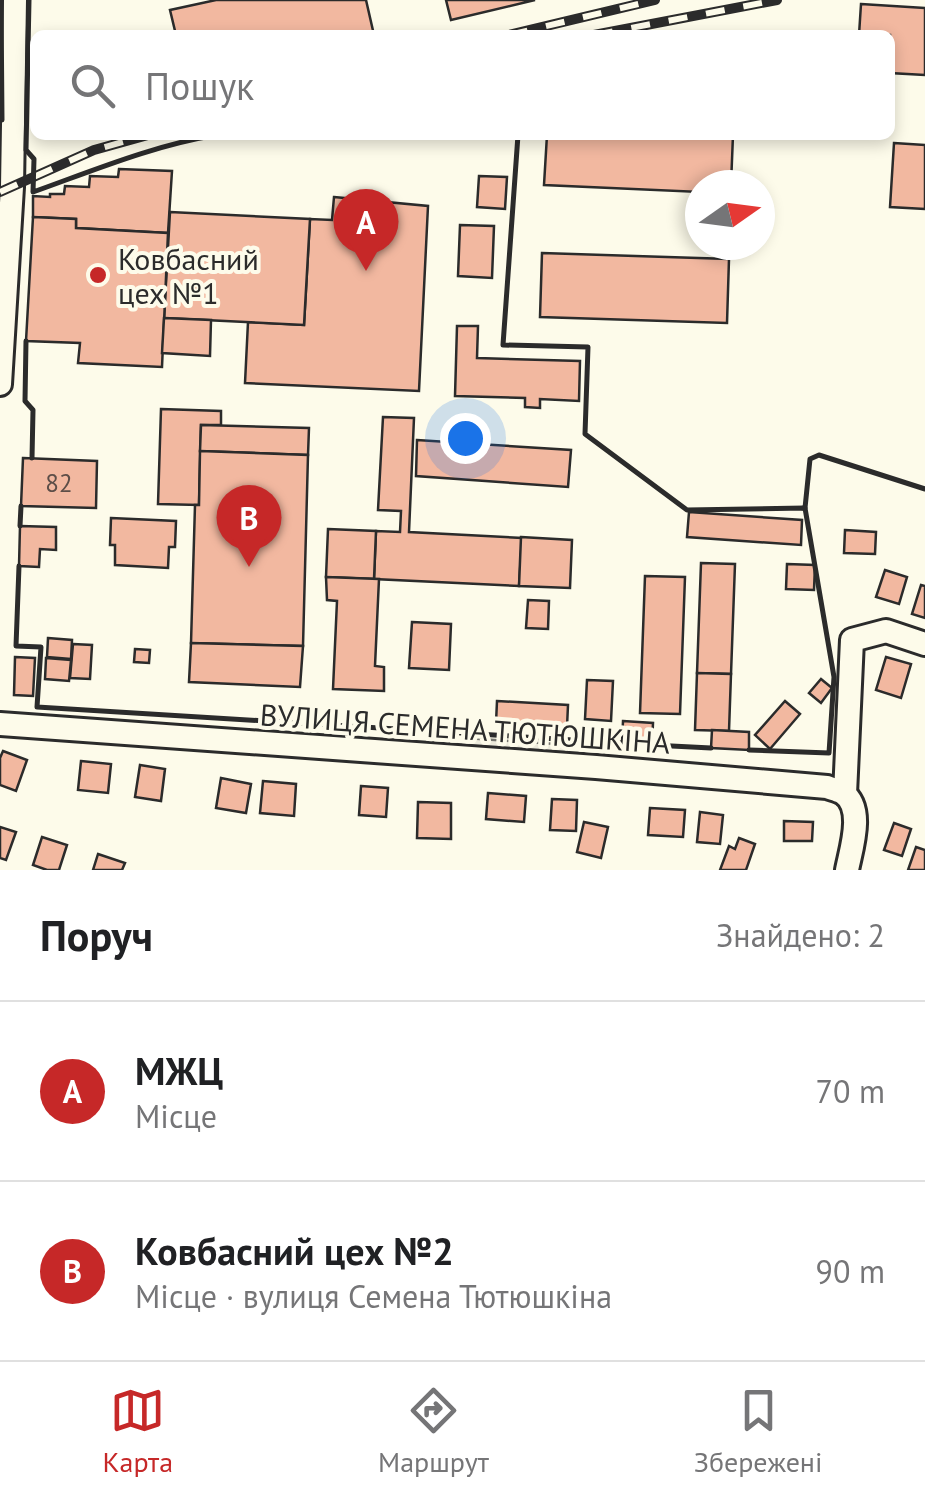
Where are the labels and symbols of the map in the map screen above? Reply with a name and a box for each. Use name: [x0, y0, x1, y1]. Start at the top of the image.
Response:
north arrow: [685, 170, 775, 260]
pin: A: [334, 188, 398, 271]
place label: Ковбасний цех №1: [118, 239, 259, 312]
marker: Ковбасний цех №1: [87, 264, 109, 286]
your location: [440, 413, 491, 464]
house number: 82: [45, 467, 73, 499]
pin: B: [216, 484, 282, 567]
street label: ВУЛИЦЯ СЕМЕНА ТЮТЮШКІНА: [259, 694, 672, 762]

